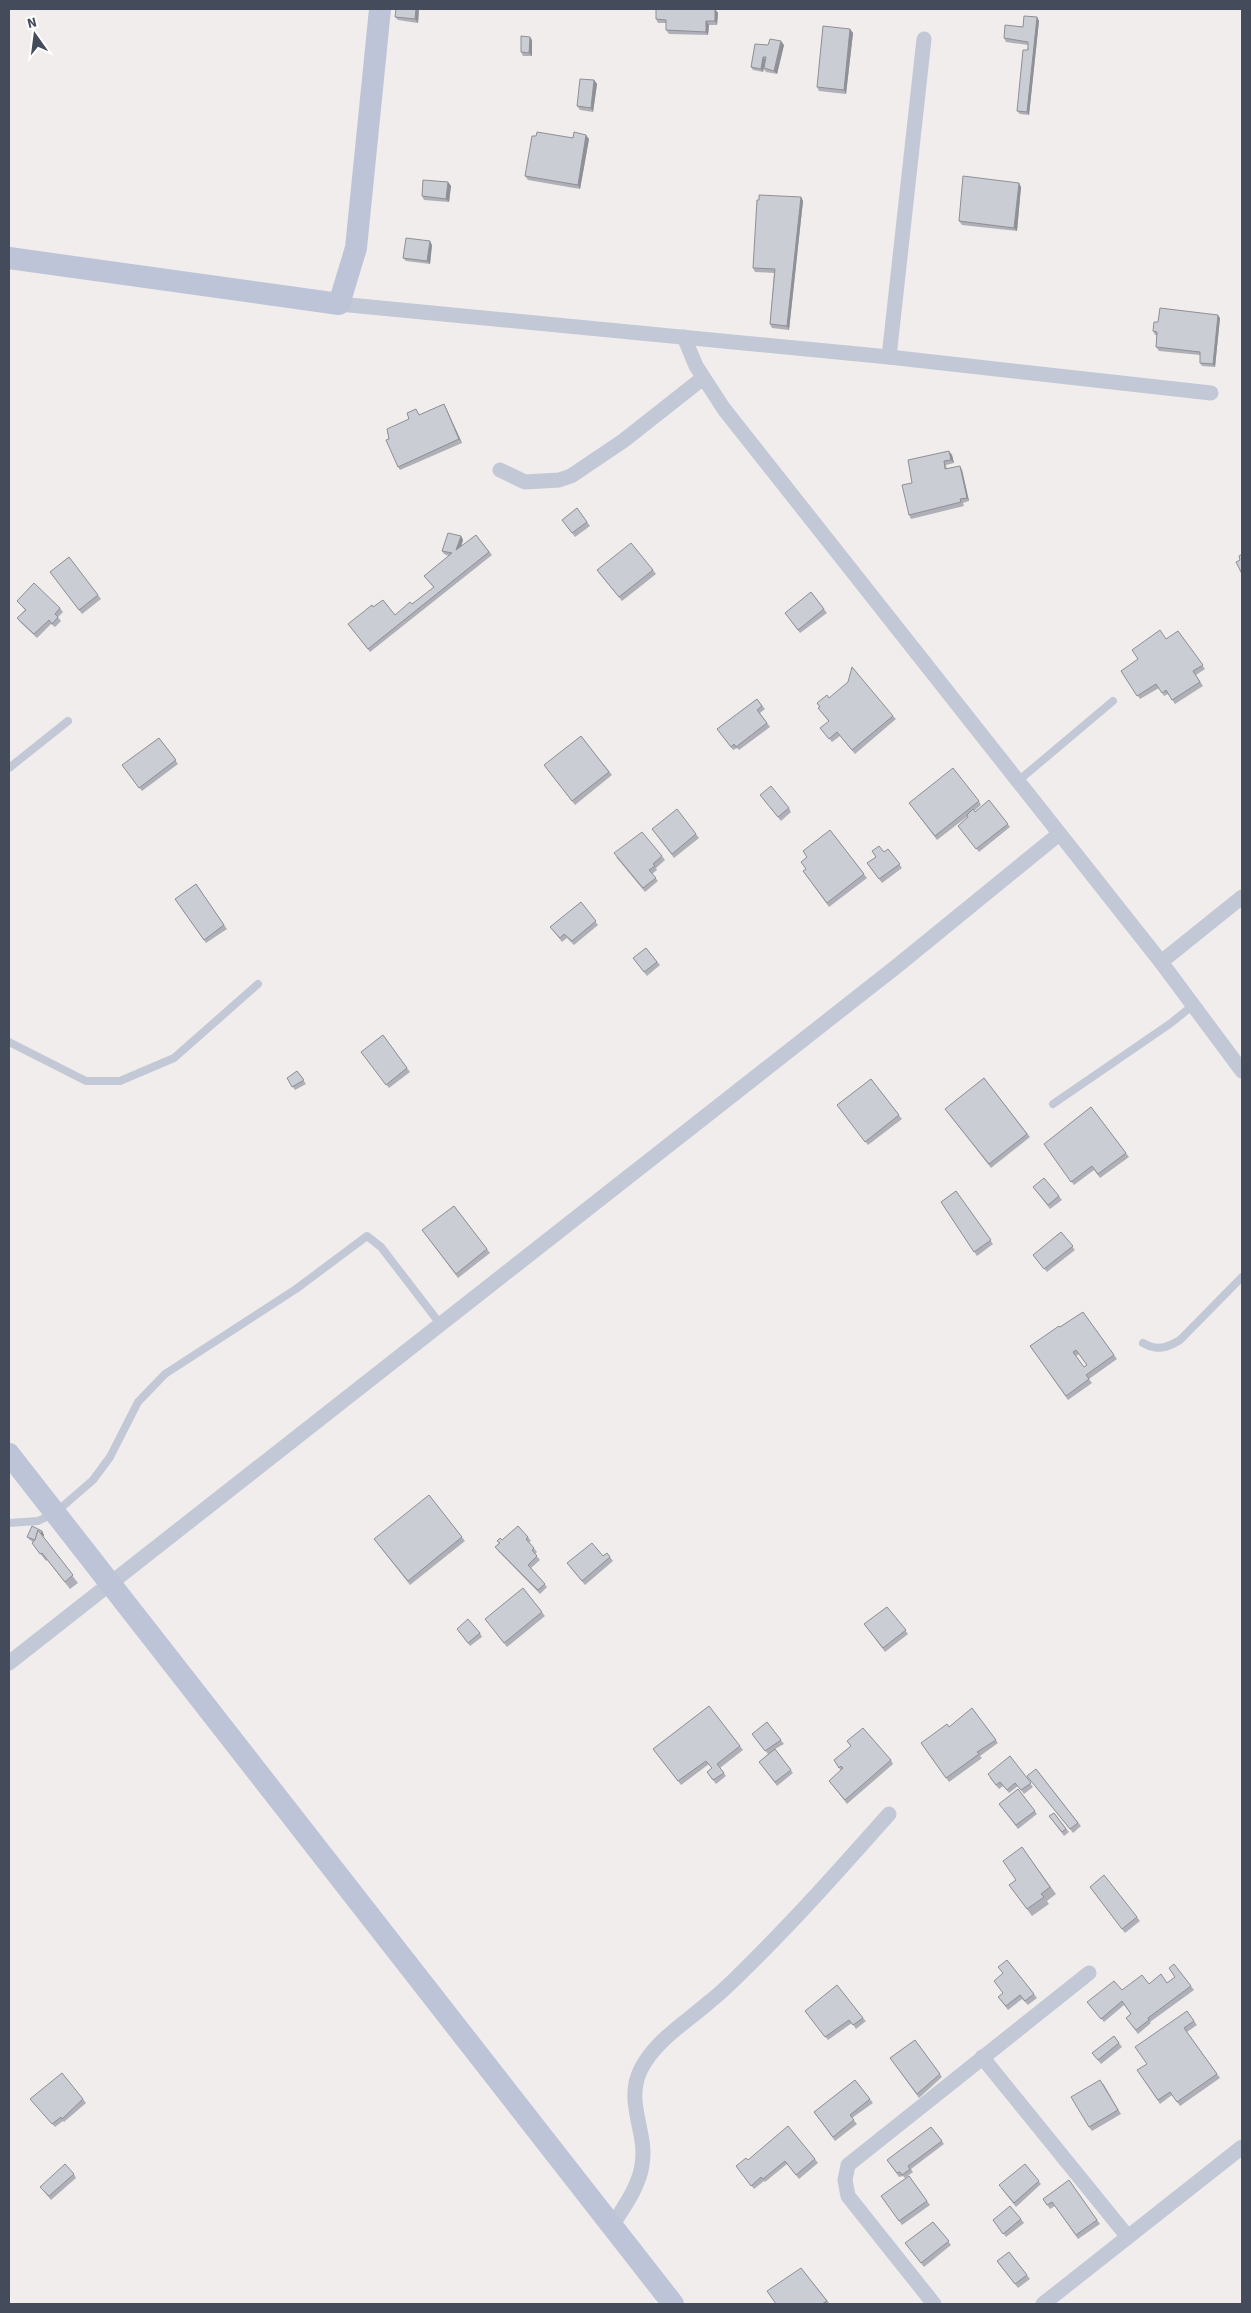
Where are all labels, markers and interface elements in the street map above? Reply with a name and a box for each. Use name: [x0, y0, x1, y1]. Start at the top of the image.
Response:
north arrow: [10, 10, 60, 60]
text: N: [25, 13, 39, 34]

